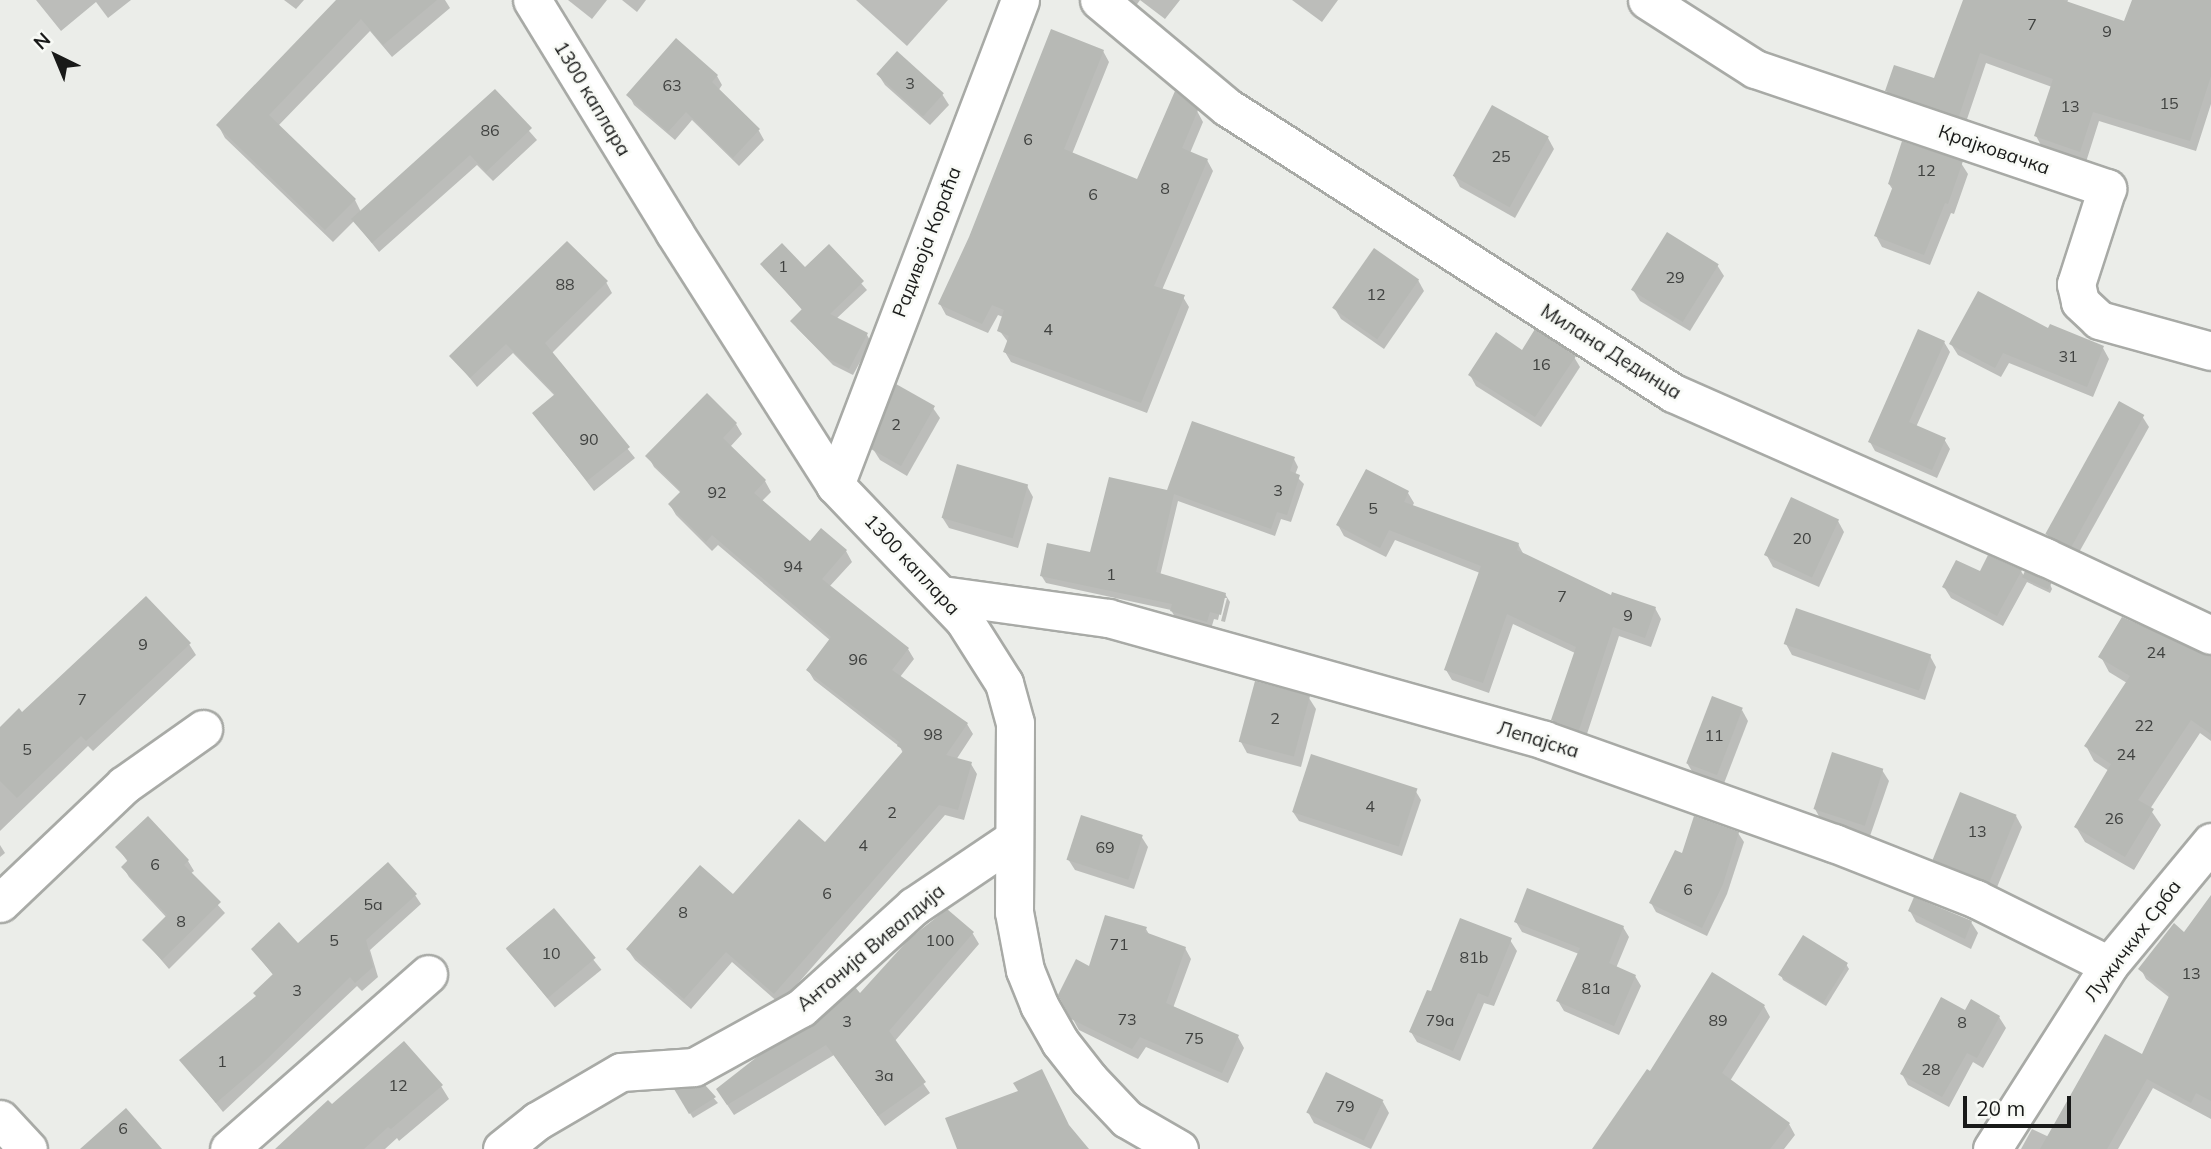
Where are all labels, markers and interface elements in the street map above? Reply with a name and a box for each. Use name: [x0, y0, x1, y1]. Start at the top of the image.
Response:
house number: 7: [2027, 14, 2037, 34]
north arrow: [21, 21, 91, 91]
house number: 9: [2102, 21, 2112, 41]
text: N: [28, 27, 55, 54]
street label: 1300 каплара: [549, 38, 635, 160]
house number: 3: [905, 73, 915, 93]
house number: 63: [662, 75, 682, 95]
house number: 15: [2159, 93, 2179, 113]
house number: 13: [2060, 96, 2080, 116]
house number: 86: [480, 120, 500, 140]
street label: Крајковачка: [1935, 120, 2053, 180]
house number: 6: [1023, 129, 1033, 149]
house number: 25: [1491, 146, 1511, 166]
house number: 12: [1916, 160, 1936, 180]
street label: Радивоја Кораћа: [888, 164, 966, 320]
house number: 8: [1160, 178, 1170, 198]
house number: 6: [1088, 184, 1098, 204]
house number: 1: [778, 256, 788, 276]
house number: 29: [1665, 267, 1685, 287]
house number: 88: [555, 274, 575, 294]
house number: 12: [1366, 284, 1386, 304]
street label: Милана Дединца: [1537, 300, 1685, 404]
house number: 4: [1043, 319, 1053, 339]
house number: 31: [2058, 346, 2078, 366]
house number: 16: [1531, 354, 1551, 374]
house number: 2: [891, 414, 901, 434]
house number: 90: [579, 429, 599, 449]
house number: 3: [1273, 480, 1283, 500]
house number: 92: [707, 482, 727, 502]
house number: 5: [1368, 498, 1378, 518]
street label: 1300 каплара: [859, 510, 965, 620]
house number: 20: [1792, 528, 1812, 548]
house number: 94: [783, 556, 803, 576]
house number: 1: [1106, 564, 1116, 584]
house number: 7: [1557, 586, 1567, 606]
house number: 9: [1623, 605, 1633, 625]
house number: 9: [138, 634, 148, 654]
house number: 24: [2146, 642, 2166, 662]
house number: 96: [848, 649, 868, 669]
house number: 7: [77, 689, 87, 709]
house number: 2: [1270, 708, 1280, 728]
house number: 22: [2134, 715, 2154, 735]
street label: Лепајска: [1494, 717, 1582, 763]
house number: 98: [923, 724, 943, 744]
house number: 11: [1704, 725, 1724, 745]
house number: 5: [22, 739, 32, 759]
house number: 24: [2116, 744, 2136, 764]
house number: 4: [1365, 796, 1375, 816]
house number: 2: [887, 802, 897, 822]
house number: 26: [2104, 808, 2124, 828]
house number: 13: [1967, 821, 1987, 841]
house number: 4: [858, 835, 868, 855]
house number: 69: [1095, 837, 1115, 857]
house number: 6: [150, 854, 160, 874]
street label: Лужичких Срба: [2080, 876, 2186, 1006]
house number: 6: [1683, 879, 1693, 899]
street label: Антонија Вивалдија: [793, 880, 949, 1016]
house number: 6: [822, 883, 832, 903]
house number: 5a: [363, 894, 383, 914]
house number: 8: [678, 902, 688, 922]
house number: 8: [176, 911, 186, 931]
house number: 5: [329, 930, 339, 950]
house number: 100: [926, 930, 954, 950]
house number: 71: [1109, 934, 1129, 954]
house number: 10: [541, 943, 561, 963]
house number: 81b: [1460, 947, 1488, 967]
house number: 13: [2181, 963, 2201, 983]
house number: 81a: [1582, 978, 1610, 998]
house number: 3: [292, 980, 302, 1000]
house number: 73: [1117, 1009, 1137, 1029]
house number: 79a: [1426, 1010, 1454, 1030]
house number: 89: [1708, 1010, 1728, 1030]
house number: 3: [842, 1011, 852, 1031]
house number: 8: [1957, 1012, 1967, 1032]
house number: 75: [1184, 1028, 1204, 1048]
house number: 1: [217, 1051, 227, 1071]
house number: 28: [1921, 1059, 1941, 1079]
house number: 3a: [874, 1065, 894, 1085]
house number: 12: [388, 1075, 408, 1095]
scale bar: [1966, 1082, 2074, 1126]
text: 20 m: [1976, 1095, 2025, 1121]
house number: 79: [1335, 1096, 1355, 1116]
house number: 6: [118, 1118, 128, 1138]

